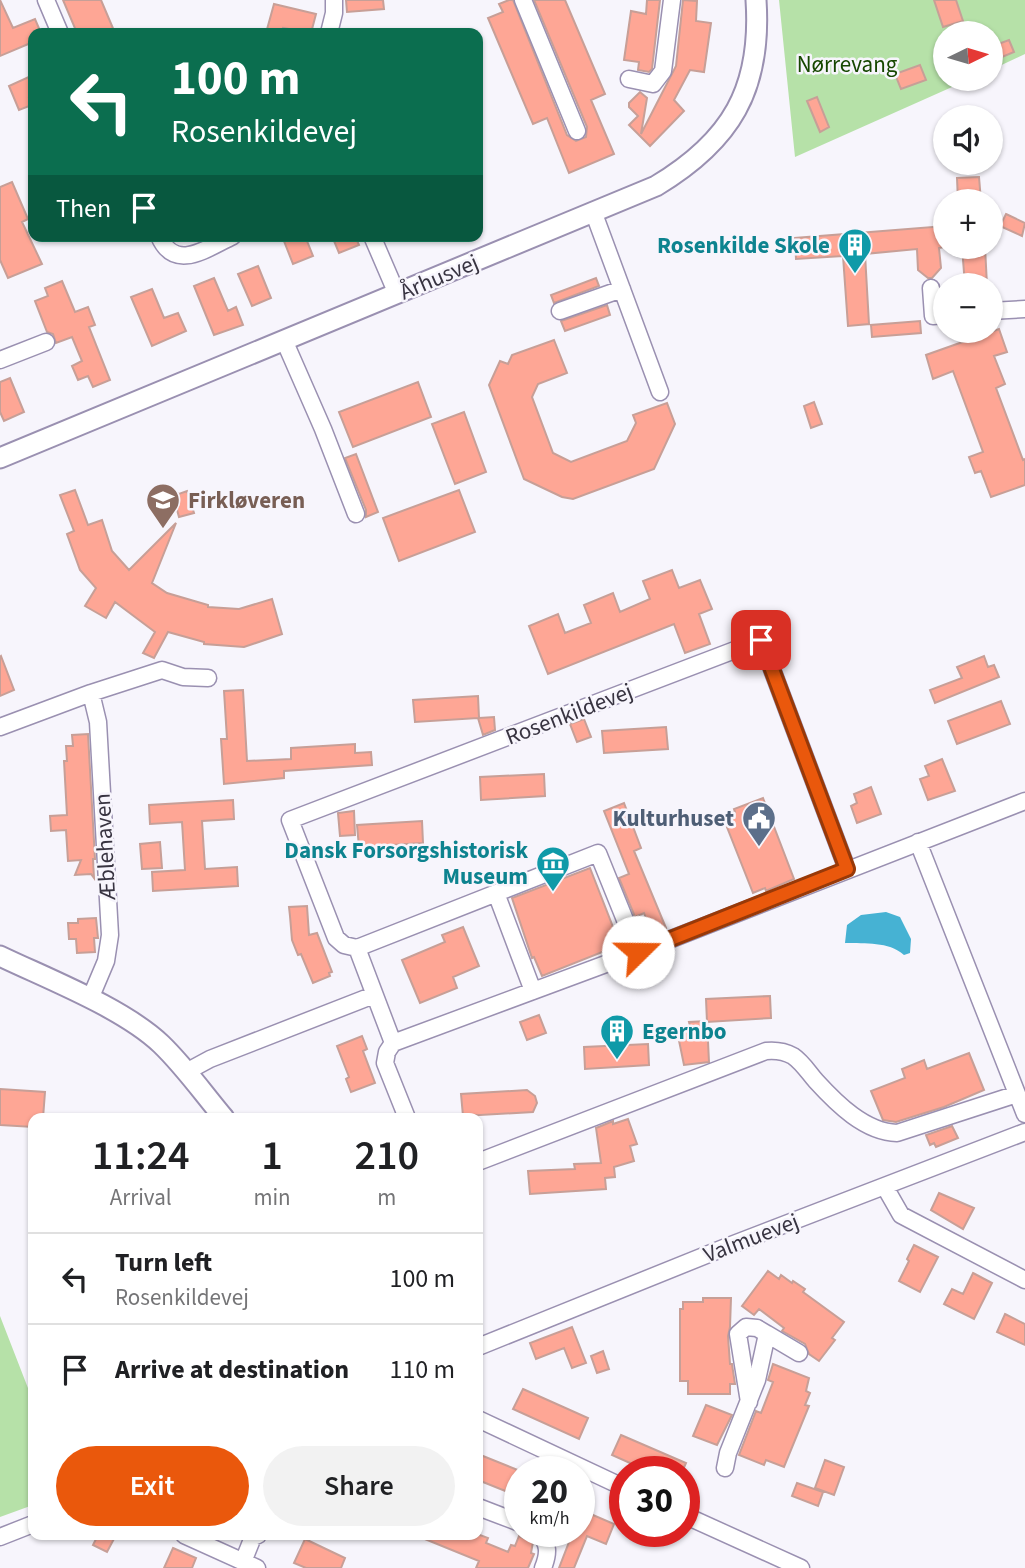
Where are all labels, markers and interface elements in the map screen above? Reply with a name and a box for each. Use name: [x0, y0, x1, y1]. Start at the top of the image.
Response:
north arrow: [933, 21, 1003, 91]
map controls: [933, 21, 1003, 343]
text: 100 m: [171, 44, 300, 114]
park label: Nørrevang: [797, 48, 898, 81]
icon: left: [56, 56, 147, 147]
button: sound: [933, 105, 1003, 175]
text: Rosenkildevej: [171, 109, 357, 155]
icon: arrive: [125, 189, 163, 227]
button: +: [933, 189, 1003, 259]
text: Then: [56, 190, 111, 227]
building icon: Rosenkilde Skole: [836, 226, 874, 275]
place label: Rosenkilde Skole: [657, 229, 830, 262]
street label: Århusvej: [394, 246, 484, 308]
button: −: [933, 273, 1003, 343]
school or university icon: Firkløveren: [144, 481, 182, 530]
place label: Firkløveren: [188, 484, 305, 517]
pin: [731, 610, 791, 670]
icon: arrive: [742, 621, 780, 659]
street label: Rosenkildevej: [501, 675, 637, 753]
street label: Æblehaven: [86, 792, 124, 902]
public building icon: Kulturhuset: [740, 799, 778, 848]
place label: Kulturhuset: [613, 802, 734, 835]
place label: Dansk Forsorgshistorisk Museum: [284, 834, 528, 893]
museum icon: Dansk Forsorgshistorisk Museum: [534, 844, 572, 893]
position arrow: [601, 915, 675, 989]
building icon: Egernbo: [598, 1012, 636, 1061]
place label: Egernbo: [642, 1015, 727, 1048]
text: 11:24: [92, 1126, 190, 1186]
text: 1: [261, 1126, 283, 1186]
text: 210: [355, 1126, 419, 1186]
text: Arrival: [110, 1181, 172, 1214]
text: min: [253, 1181, 291, 1214]
text: m: [377, 1181, 396, 1214]
street label: Valmuevej: [699, 1205, 803, 1271]
text: Turn left: [115, 1244, 212, 1281]
icon: left: [56, 1260, 94, 1298]
text: 100 m: [389, 1260, 455, 1297]
text: Rosenkildevej: [115, 1281, 249, 1314]
icon: arrive: [56, 1351, 94, 1389]
text: Arrive at destination: [115, 1351, 349, 1388]
text: 110 m: [389, 1351, 455, 1388]
button: Exit: [56, 1446, 249, 1526]
button: Share: [263, 1446, 455, 1526]
speed limit sign: 30: [609, 1456, 700, 1547]
text: 20: [531, 1467, 568, 1517]
text: km/h: [530, 1506, 569, 1531]

